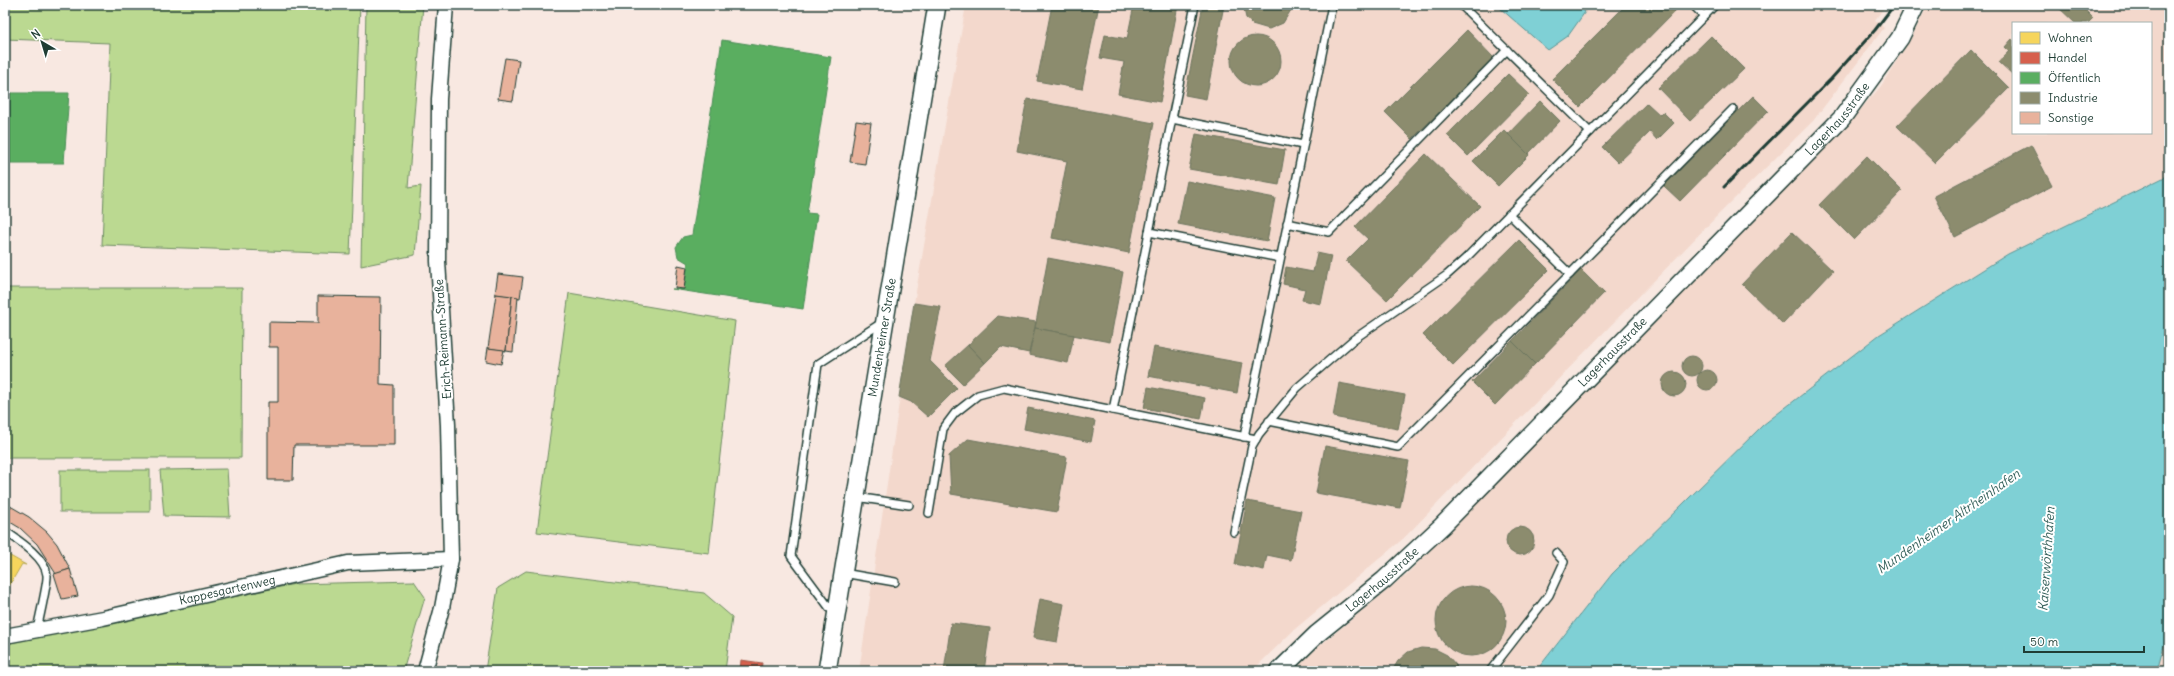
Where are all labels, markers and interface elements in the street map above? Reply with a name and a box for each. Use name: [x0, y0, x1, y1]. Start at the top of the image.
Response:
north arrow: [22, 22, 62, 62]
legend: [2012, 22, 2152, 134]
text: N: [29, 26, 43, 42]
text: Wohnen: [2048, 30, 2093, 45]
text: Handel: [2048, 50, 2087, 65]
text: Öffentlich: [2048, 70, 2101, 85]
street label: Lagerhausstraße: [1802, 79, 1872, 158]
text: Industrie: [2048, 90, 2098, 105]
text: Sonstige: [2048, 110, 2094, 125]
street label: Mundenheimer Straße: [864, 277, 899, 398]
street label: Erich-Reimann-Straße: [431, 279, 454, 400]
street label: Lagerhausstraße: [1575, 314, 1650, 390]
water label: Mundenheimer Altrheinhafen: [1873, 465, 2024, 577]
water label: Kaiserwörthhafen: [2034, 506, 2059, 612]
street label: Lagerhausstraße: [1342, 544, 1422, 615]
street label: Kappesgartenweg: [178, 572, 277, 608]
scale bar: [2024, 628, 2144, 654]
text: 50 m: [2030, 634, 2059, 649]

